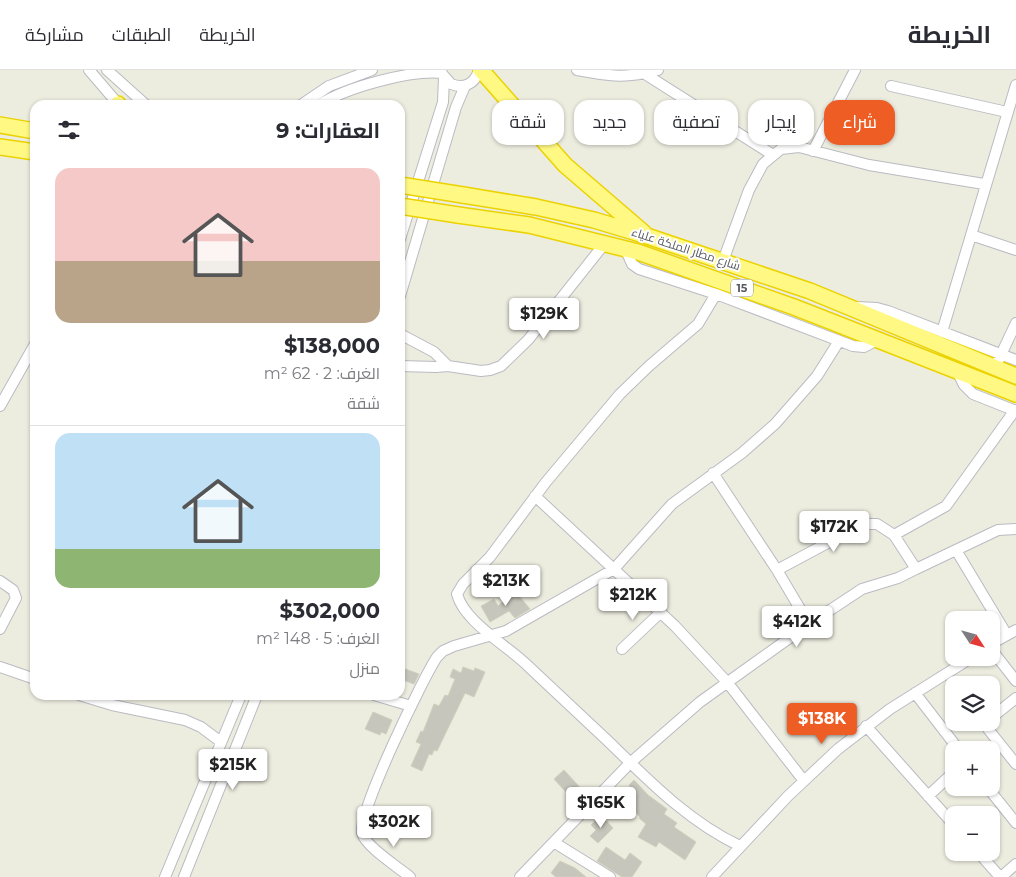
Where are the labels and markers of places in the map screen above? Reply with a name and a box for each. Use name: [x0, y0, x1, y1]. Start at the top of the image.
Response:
pin: $129K: [509, 298, 579, 340]
pin: $172K: [799, 510, 869, 553]
pin: $213K: [471, 564, 541, 607]
pin: $212K: [598, 578, 668, 621]
pin: $412K: [762, 606, 832, 648]
pin: $138K: [787, 702, 857, 745]
pin: $215K: [198, 748, 268, 791]
pin: $165K: [566, 786, 636, 829]
pin: $302K: [359, 806, 429, 848]

